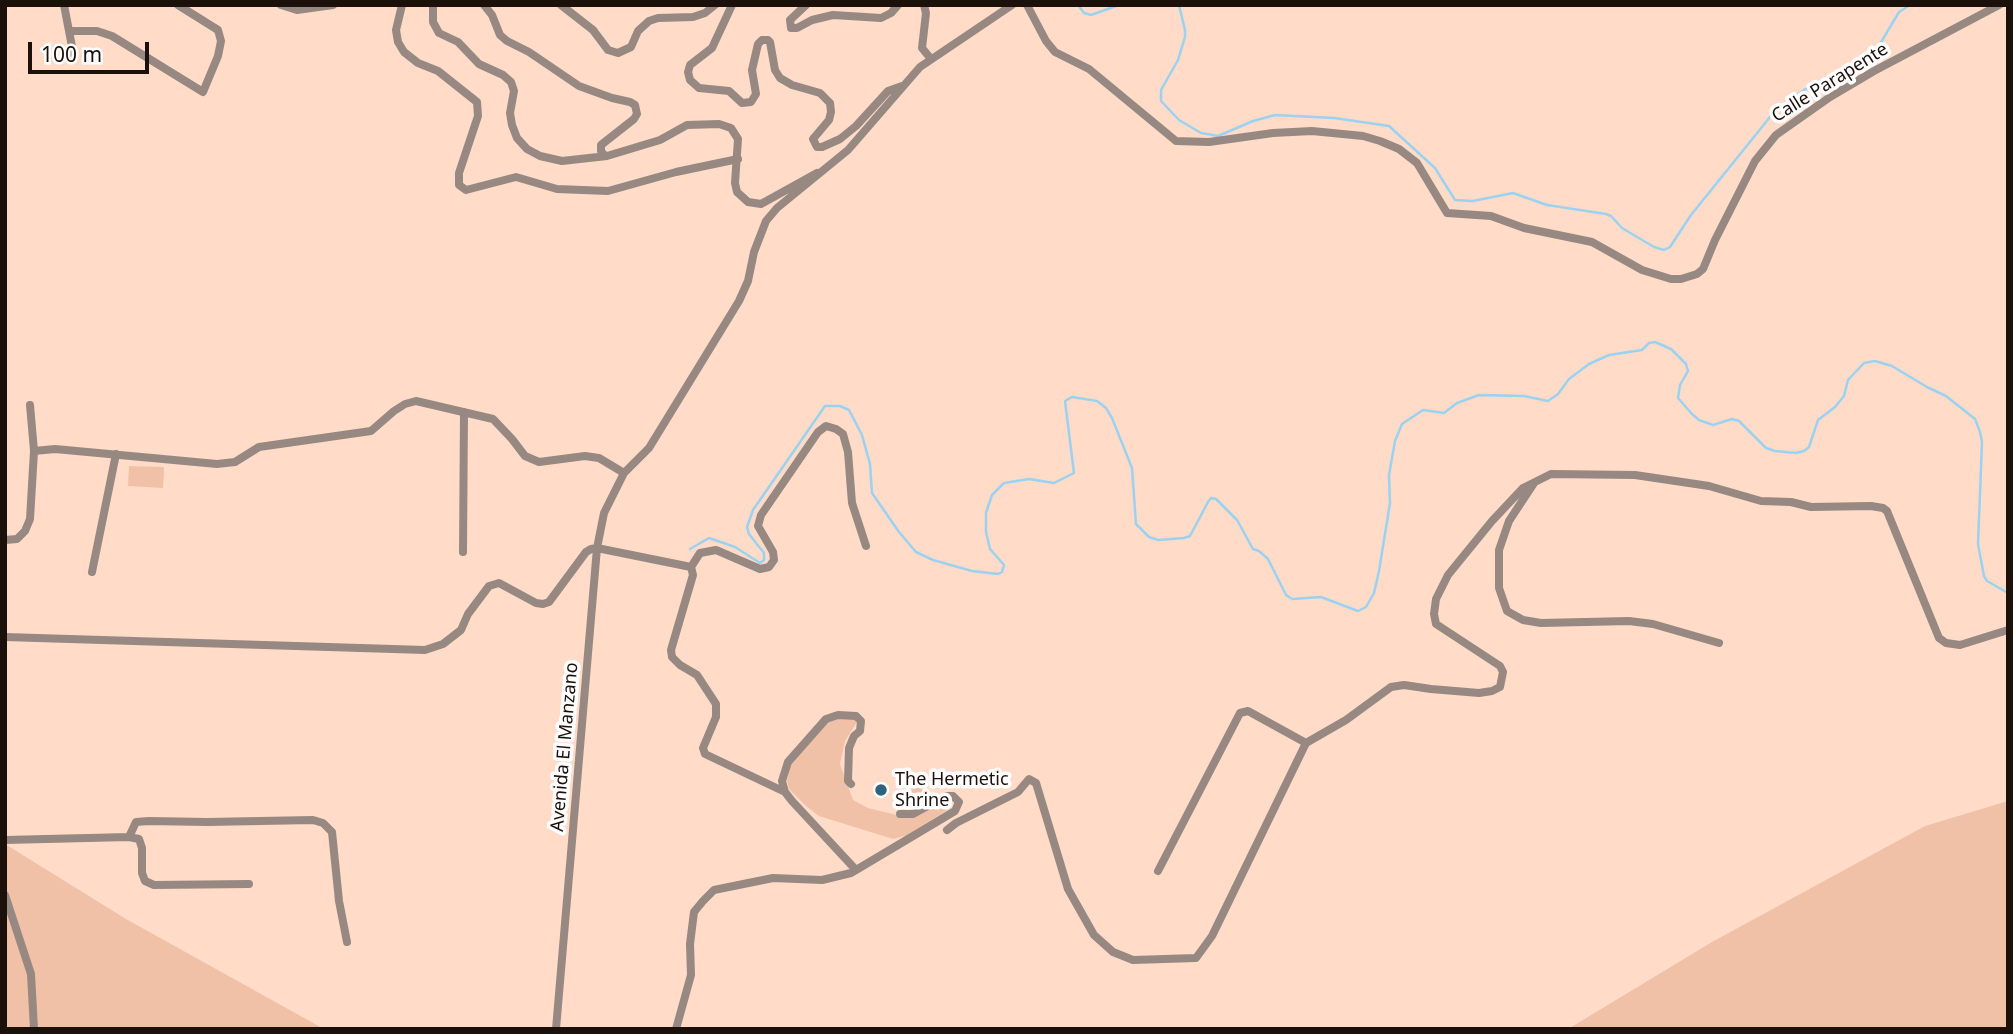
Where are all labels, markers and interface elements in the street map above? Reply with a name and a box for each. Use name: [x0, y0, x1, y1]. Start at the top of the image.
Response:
scale bar: [32, 28, 152, 72]
street label: Calle Parapente: [1768, 39, 1892, 127]
text: 100 m: [41, 40, 102, 68]
street label: Avenida El Manzano: [547, 661, 583, 833]
place label: The Hermetic Shrine: [895, 769, 1009, 812]
marker: The Hermetic Shrine: [873, 782, 889, 798]

